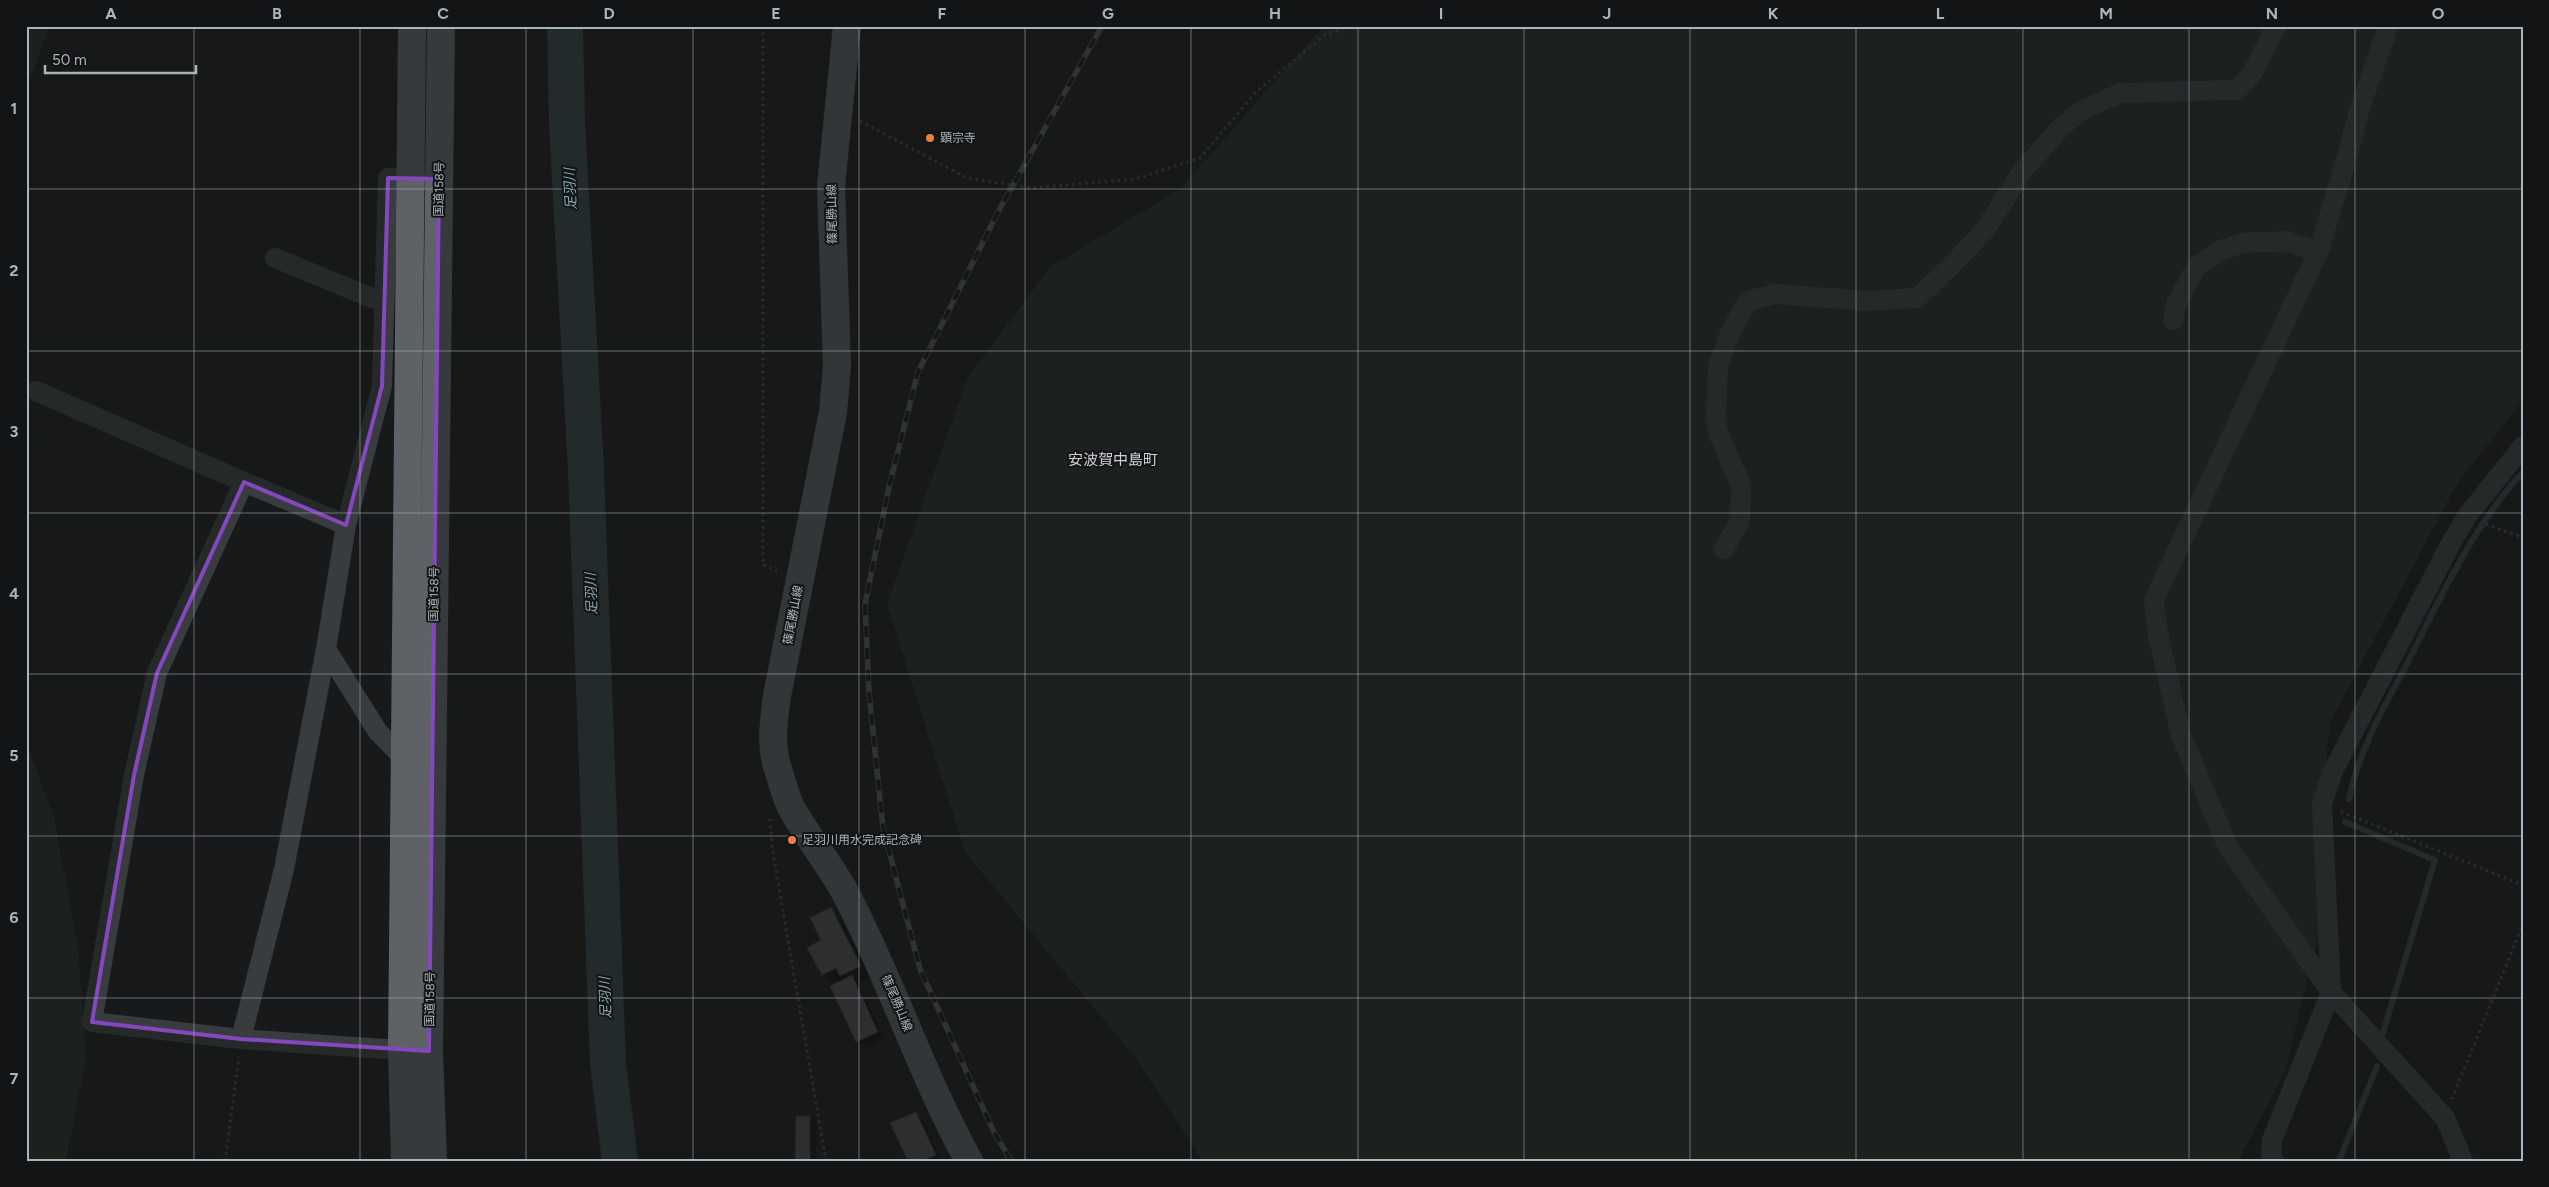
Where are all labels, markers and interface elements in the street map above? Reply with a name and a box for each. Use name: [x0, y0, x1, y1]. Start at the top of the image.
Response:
text: A: [105, 4, 117, 23]
text: B: [272, 4, 282, 23]
text: C: [437, 4, 449, 23]
text: D: [603, 4, 615, 23]
text: E: [771, 4, 781, 23]
text: F: [938, 4, 947, 23]
text: G: [1102, 4, 1114, 23]
text: H: [1269, 4, 1281, 23]
text: I: [1439, 4, 1443, 23]
text: J: [1603, 4, 1611, 23]
text: K: [1768, 4, 1779, 23]
text: L: [1936, 4, 1945, 23]
text: M: [2099, 4, 2113, 23]
text: N: [2266, 4, 2278, 23]
text: O: [2432, 4, 2445, 23]
scale bar: [45, 42, 196, 74]
text: 50 m: [52, 51, 87, 69]
text: 1: [11, 99, 17, 118]
place label: 顕宗寺: [940, 131, 976, 145]
marker: 顕宗寺: [924, 132, 936, 144]
street label: 国道158号: [432, 161, 446, 217]
water label: 足羽川: [561, 166, 580, 210]
street label: 篠尾勝山線: [824, 184, 840, 244]
text: 2: [9, 261, 19, 280]
text: 3: [10, 422, 19, 441]
district label: 安波賀中島町: [1068, 451, 1158, 469]
street label: 国道158号: [427, 566, 441, 622]
water label: 足羽川: [582, 571, 601, 615]
text: 4: [9, 584, 19, 603]
street label: 篠尾勝山線: [780, 584, 806, 646]
text: 5: [9, 746, 19, 765]
place label: 足羽川用水完成記念碑: [802, 833, 922, 847]
marker: 足羽川用水完成記念碑: [786, 834, 798, 846]
text: 6: [9, 908, 19, 927]
street label: 国道158号: [423, 971, 437, 1027]
street label: 篠尾勝山線: [879, 973, 915, 1033]
water label: 足羽川: [596, 975, 615, 1019]
text: 7: [10, 1069, 19, 1088]

